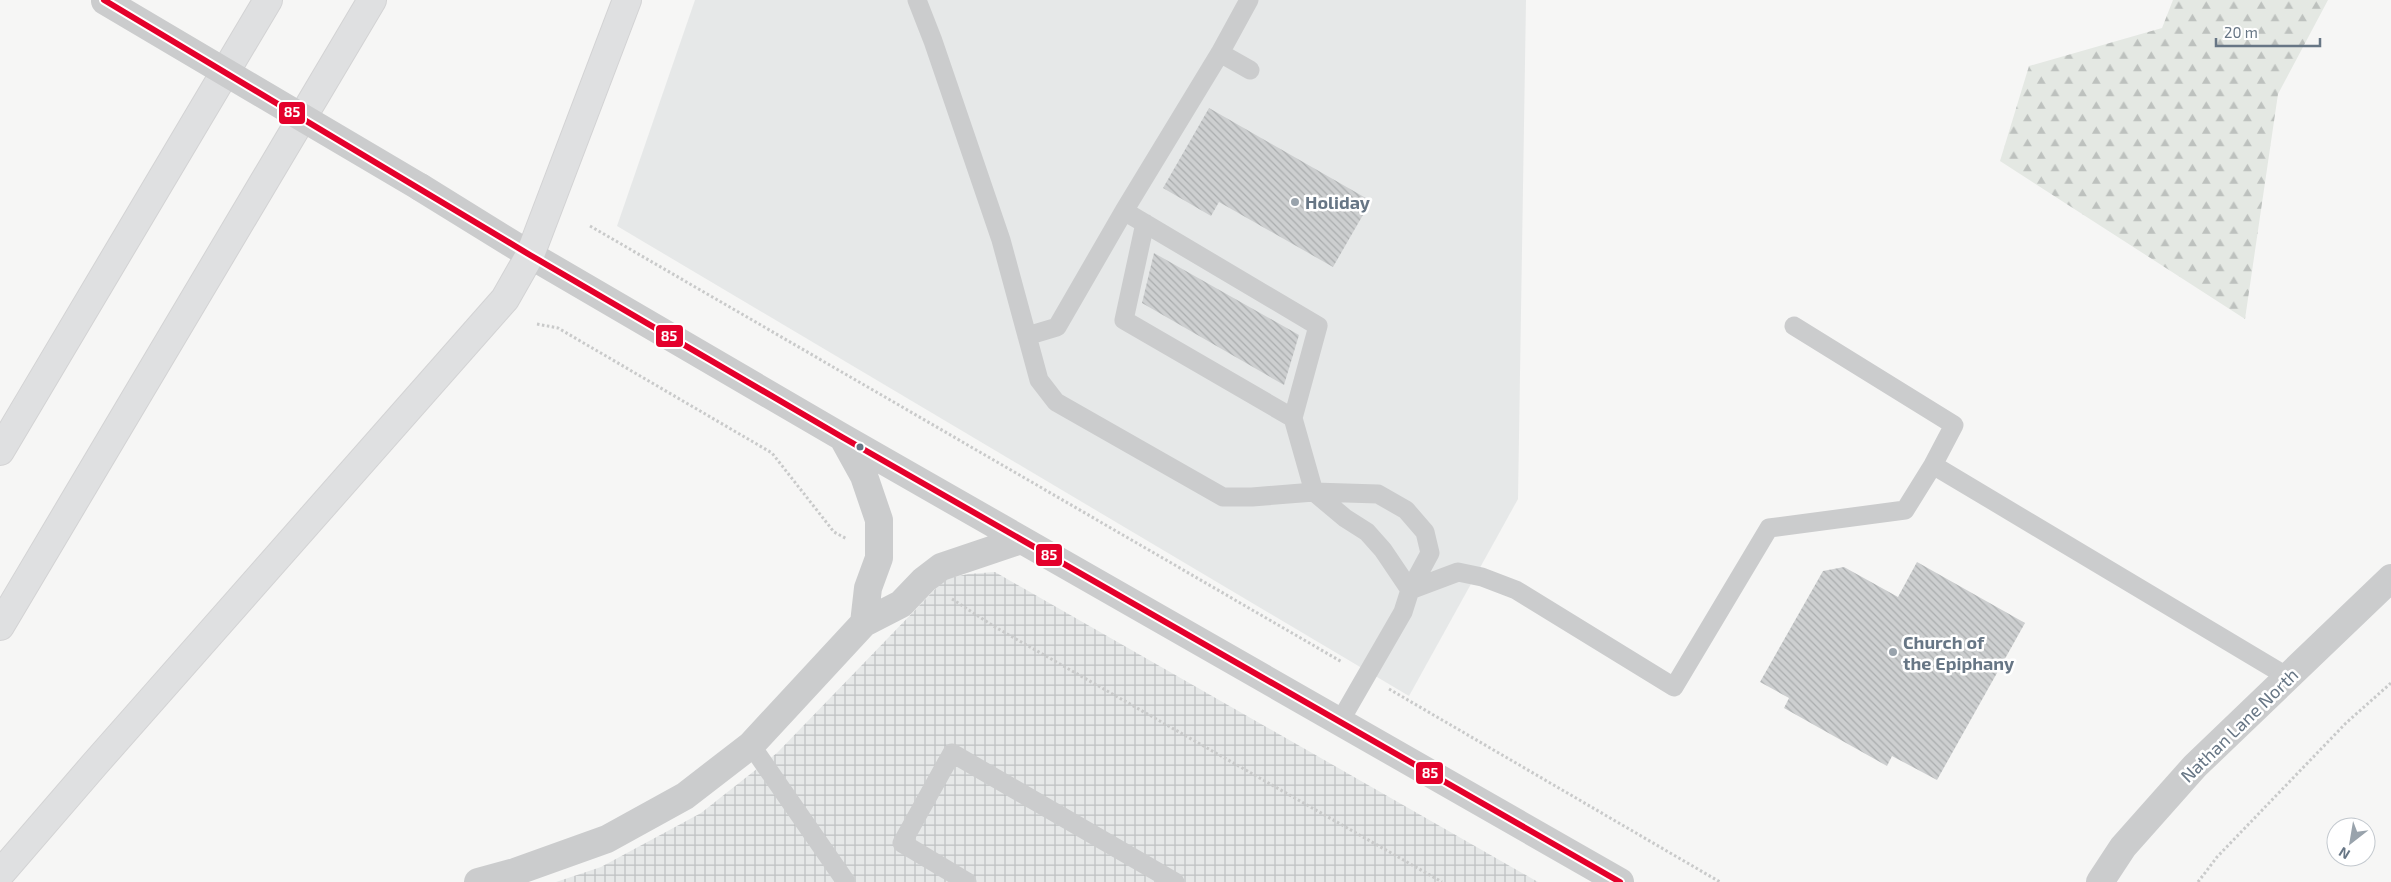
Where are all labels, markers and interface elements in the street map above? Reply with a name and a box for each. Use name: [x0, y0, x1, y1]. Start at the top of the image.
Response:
scale bar: [2216, 15, 2320, 47]
text: 20 m: [2224, 23, 2258, 41]
line badge: 85: [278, 101, 306, 125]
text: 85: [284, 103, 300, 120]
place label: Holiday: [1305, 191, 1371, 213]
marker: Holiday: [1289, 196, 1301, 208]
line badge: 85: [655, 324, 684, 348]
text: 85: [661, 327, 677, 344]
unlabelled marker: [855, 442, 865, 452]
line badge: 85: [1035, 543, 1063, 567]
text: 85: [1041, 546, 1057, 563]
place label: Church of the Epiphany: [1903, 631, 2015, 674]
marker: Church of the Epiphany: [1887, 646, 1899, 658]
street label: Nathan Lane North: [2176, 663, 2302, 787]
line badge: 85: [1415, 761, 1444, 785]
text: 85: [1422, 764, 1438, 781]
north arrow: [2326, 817, 2376, 867]
text: N: [2335, 844, 2353, 863]

